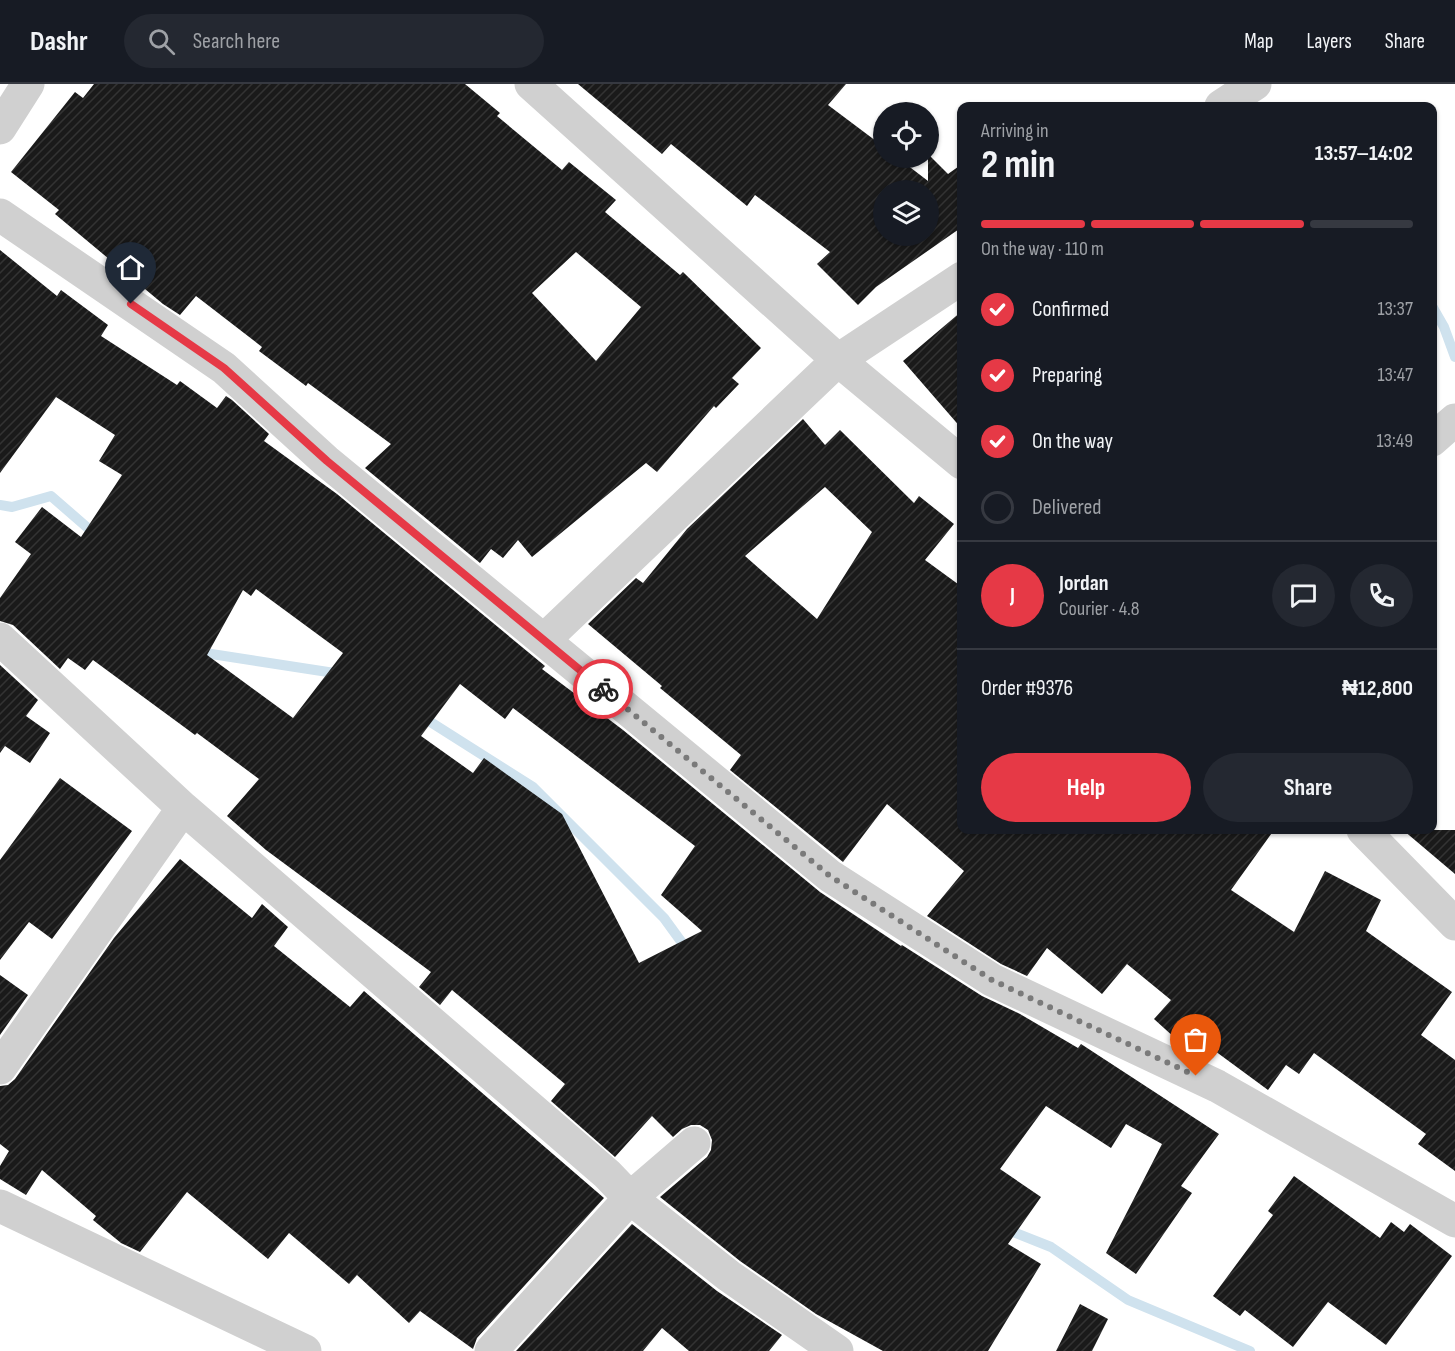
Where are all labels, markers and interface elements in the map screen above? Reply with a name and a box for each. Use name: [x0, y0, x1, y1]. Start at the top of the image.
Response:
search box: [124, 14, 544, 68]
text: Dashr: [30, 25, 88, 58]
icon: search: [145, 25, 178, 58]
text: Search here: [193, 28, 280, 55]
text: Map: [1244, 29, 1273, 54]
text: Layers: [1306, 29, 1352, 54]
text: Share: [1385, 29, 1425, 54]
map controls: [873, 102, 939, 246]
button: locate: [873, 102, 939, 168]
text: Arriving in: [981, 119, 1049, 143]
text: 13:57–14:02: [1315, 140, 1413, 167]
text: 2 min: [981, 142, 1055, 189]
button: layers: [873, 180, 939, 246]
text: On the way · 110 m: [981, 237, 1104, 261]
pin: [105, 242, 156, 304]
icon: home: [114, 251, 147, 284]
icon: check: [981, 293, 1014, 326]
text: Confirmed: [1032, 296, 1109, 323]
text: 13:37: [1377, 297, 1413, 321]
icon: check: [981, 359, 1014, 392]
text: Preparing: [1032, 362, 1102, 389]
text: 13:47: [1378, 363, 1413, 387]
icon: check: [981, 425, 1014, 458]
text: On the way: [1032, 428, 1113, 455]
text: 13:49: [1377, 429, 1413, 453]
text: Delivered: [1032, 494, 1101, 521]
button: chat: [1272, 564, 1335, 627]
button: phone: [1350, 564, 1413, 627]
text: Jordan: [1059, 570, 1108, 597]
text: J: [1010, 582, 1015, 609]
text: Courier · 4.8: [1059, 597, 1140, 621]
courier: [573, 659, 633, 719]
icon: bike: [587, 673, 620, 706]
text: Order #9376: [981, 675, 1073, 702]
text: ₦12,800: [1342, 675, 1413, 702]
button: Help: [981, 753, 1191, 822]
button: Share: [1203, 753, 1413, 822]
pin: [1170, 1014, 1221, 1076]
icon: bag: [1179, 1023, 1212, 1056]

